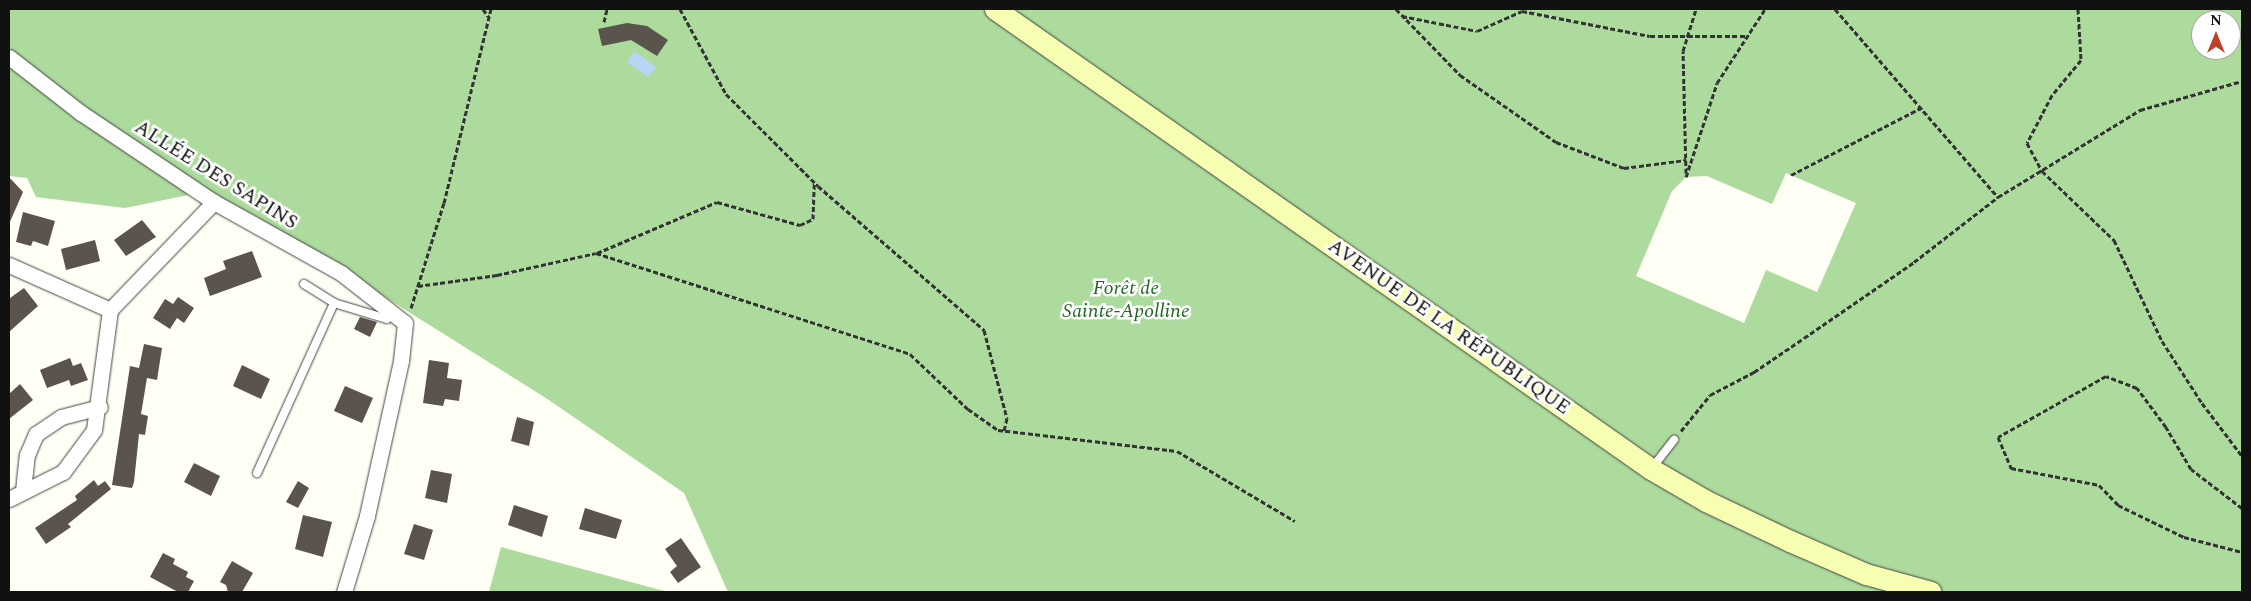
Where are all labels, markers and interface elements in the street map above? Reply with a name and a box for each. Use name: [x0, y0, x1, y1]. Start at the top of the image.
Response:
north arrow: [2191, 10, 2241, 60]
text: N: [2210, 10, 2222, 31]
street label: ALLÉE DES SAPINS: [130, 115, 302, 235]
street label: AVENUE DE LA RÉPUBLIQUE: [1323, 234, 1575, 420]
park label: Forêt de Sainte-Apolline: [1062, 277, 1190, 324]

